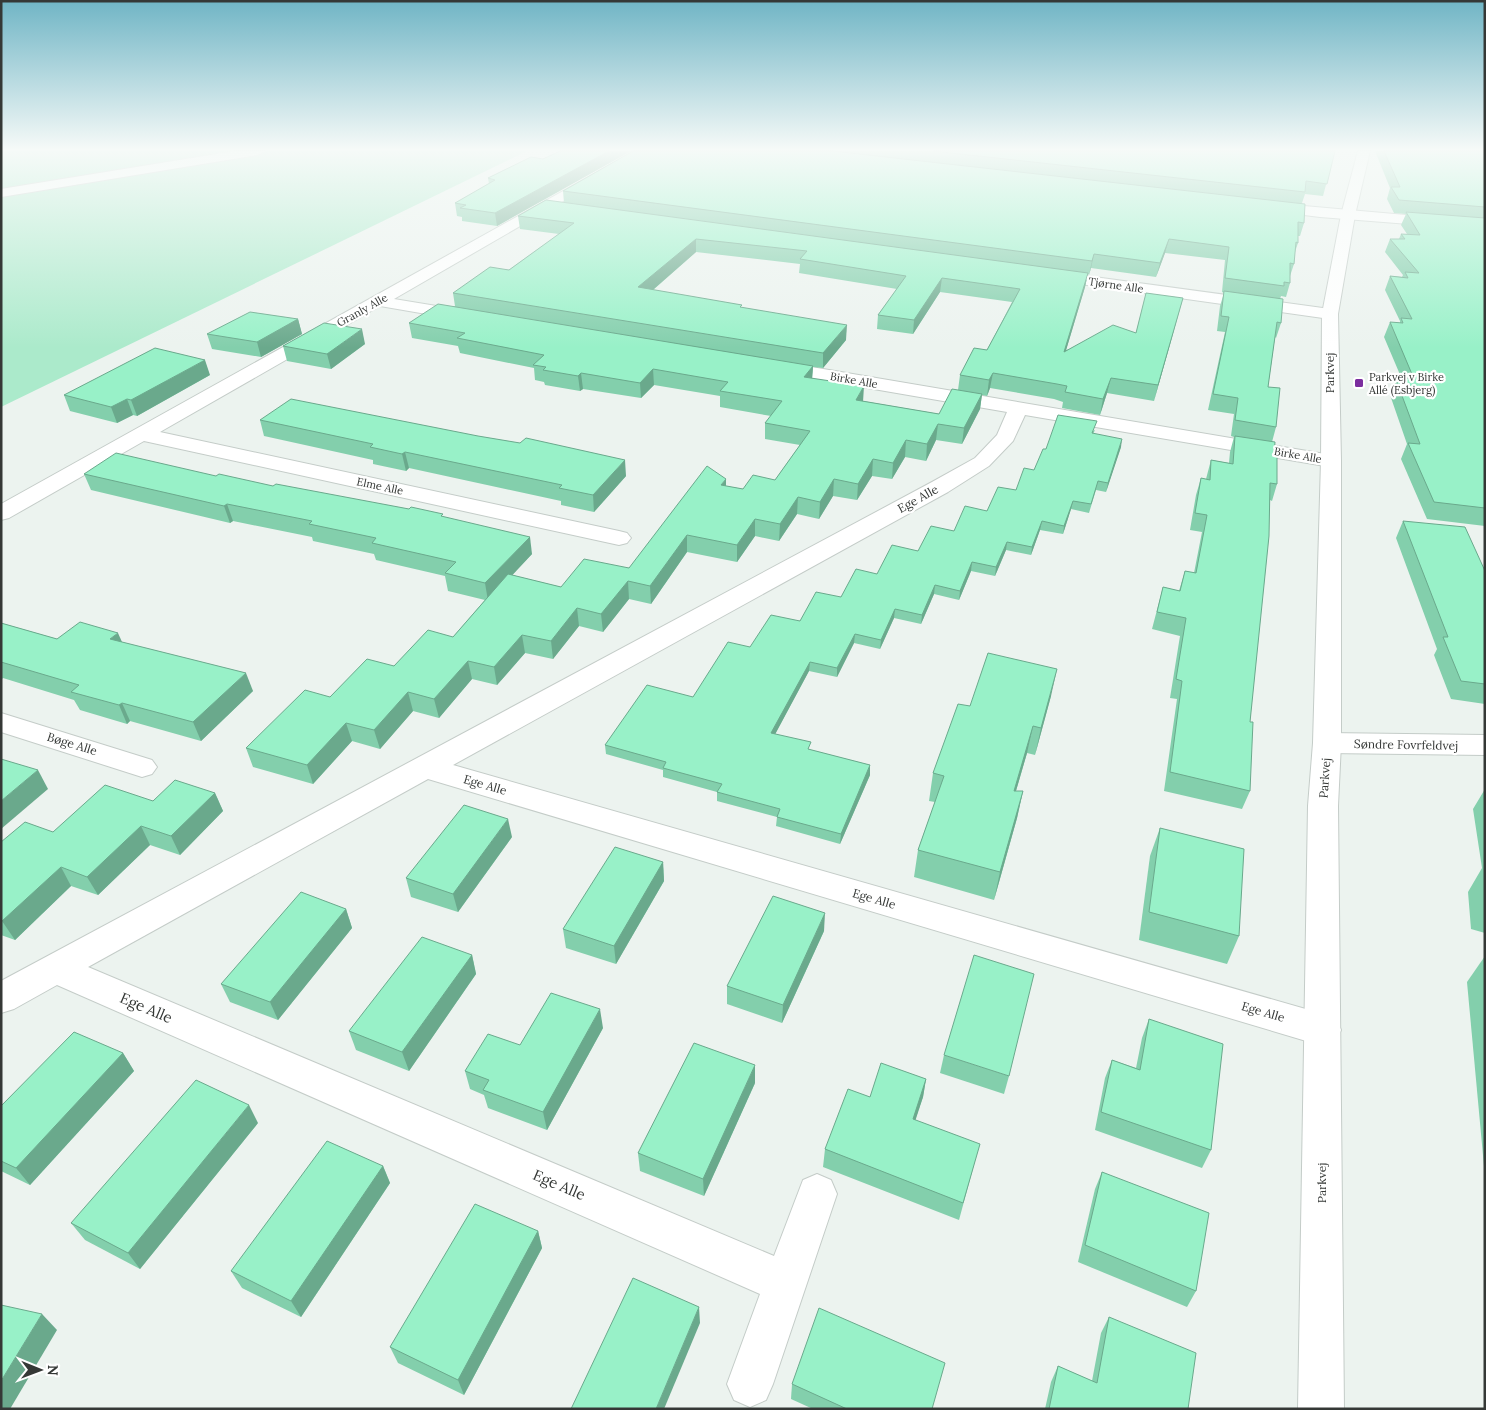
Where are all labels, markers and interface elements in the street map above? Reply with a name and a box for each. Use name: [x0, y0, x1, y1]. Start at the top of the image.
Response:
street label: Tjørne Alle: [1088, 274, 1144, 296]
street label: Granly Alle: [334, 290, 390, 330]
street label: Parkvej: [1322, 353, 1337, 393]
street label: Birke Alle: [829, 369, 879, 391]
place label: Parkvej v Birke Allé (Esbjerg): [1368, 370, 1444, 398]
marker: Parkvej v Birke Allé (Esbjerg): [1353, 377, 1365, 389]
street label: Birke Alle: [1273, 444, 1323, 466]
street label: Elme Alle: [355, 474, 405, 498]
street label: Ege Alle: [895, 481, 941, 516]
street label: Bøge Alle: [45, 729, 99, 758]
street label: Søndre Fovrfeldvej: [1354, 736, 1458, 753]
street label: Parkvej: [1316, 757, 1333, 799]
street label: Ege Alle: [462, 771, 509, 798]
street label: Ege Alle: [851, 885, 898, 912]
street label: Ege Alle: [117, 988, 175, 1027]
street label: Ege Alle: [1240, 998, 1287, 1025]
street label: Parkvej: [1314, 1163, 1329, 1203]
street label: Ege Alle: [530, 1165, 588, 1204]
north arrow: [15, 1345, 65, 1395]
text: N: [44, 1365, 62, 1376]

